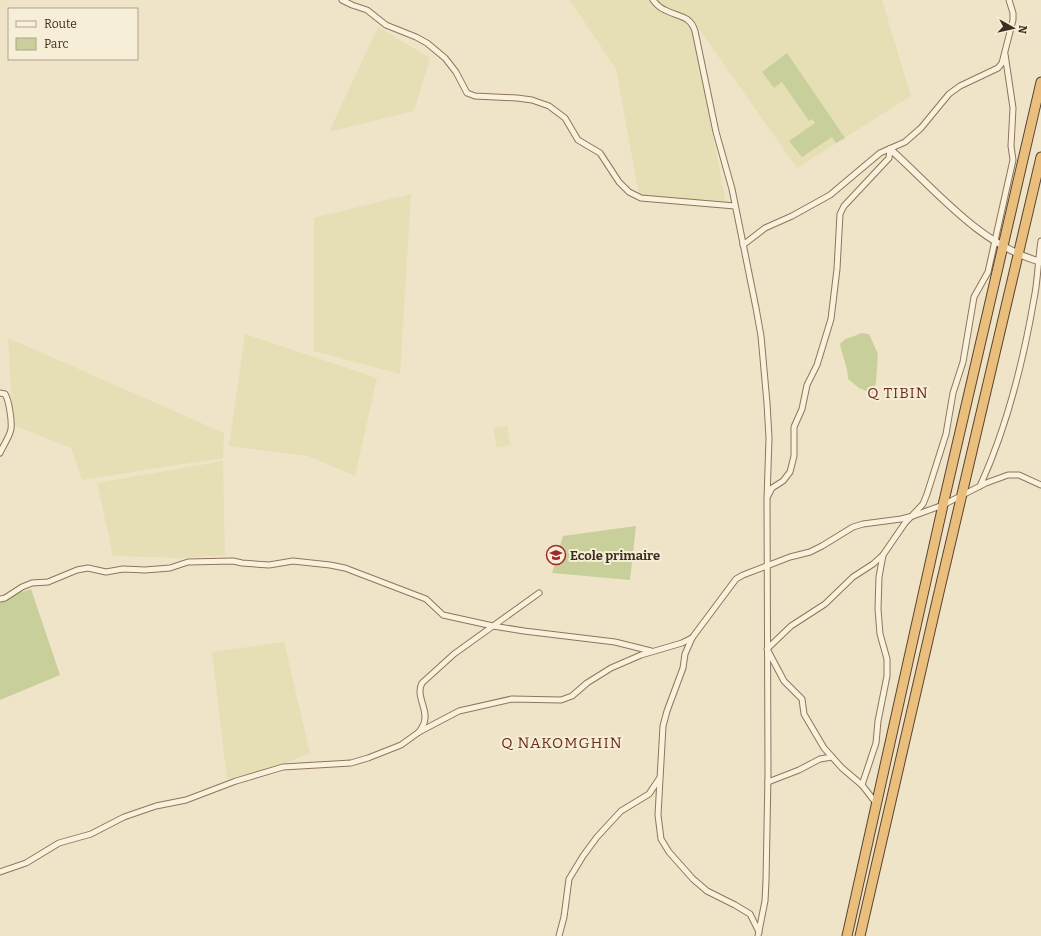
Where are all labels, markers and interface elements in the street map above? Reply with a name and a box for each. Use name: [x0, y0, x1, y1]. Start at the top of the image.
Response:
legend: [8, 8, 138, 60]
north arrow: [993, 8, 1033, 48]
text: Route: [44, 17, 77, 31]
text: N: [1015, 24, 1029, 35]
text: Parc: [44, 37, 69, 51]
district label: Q TIBIN: [867, 384, 929, 402]
school or university icon: Ecole primaire: [545, 544, 567, 566]
place label: Ecole primaire: [570, 548, 660, 563]
district label: Q NAKOMGHIN: [501, 734, 623, 752]

